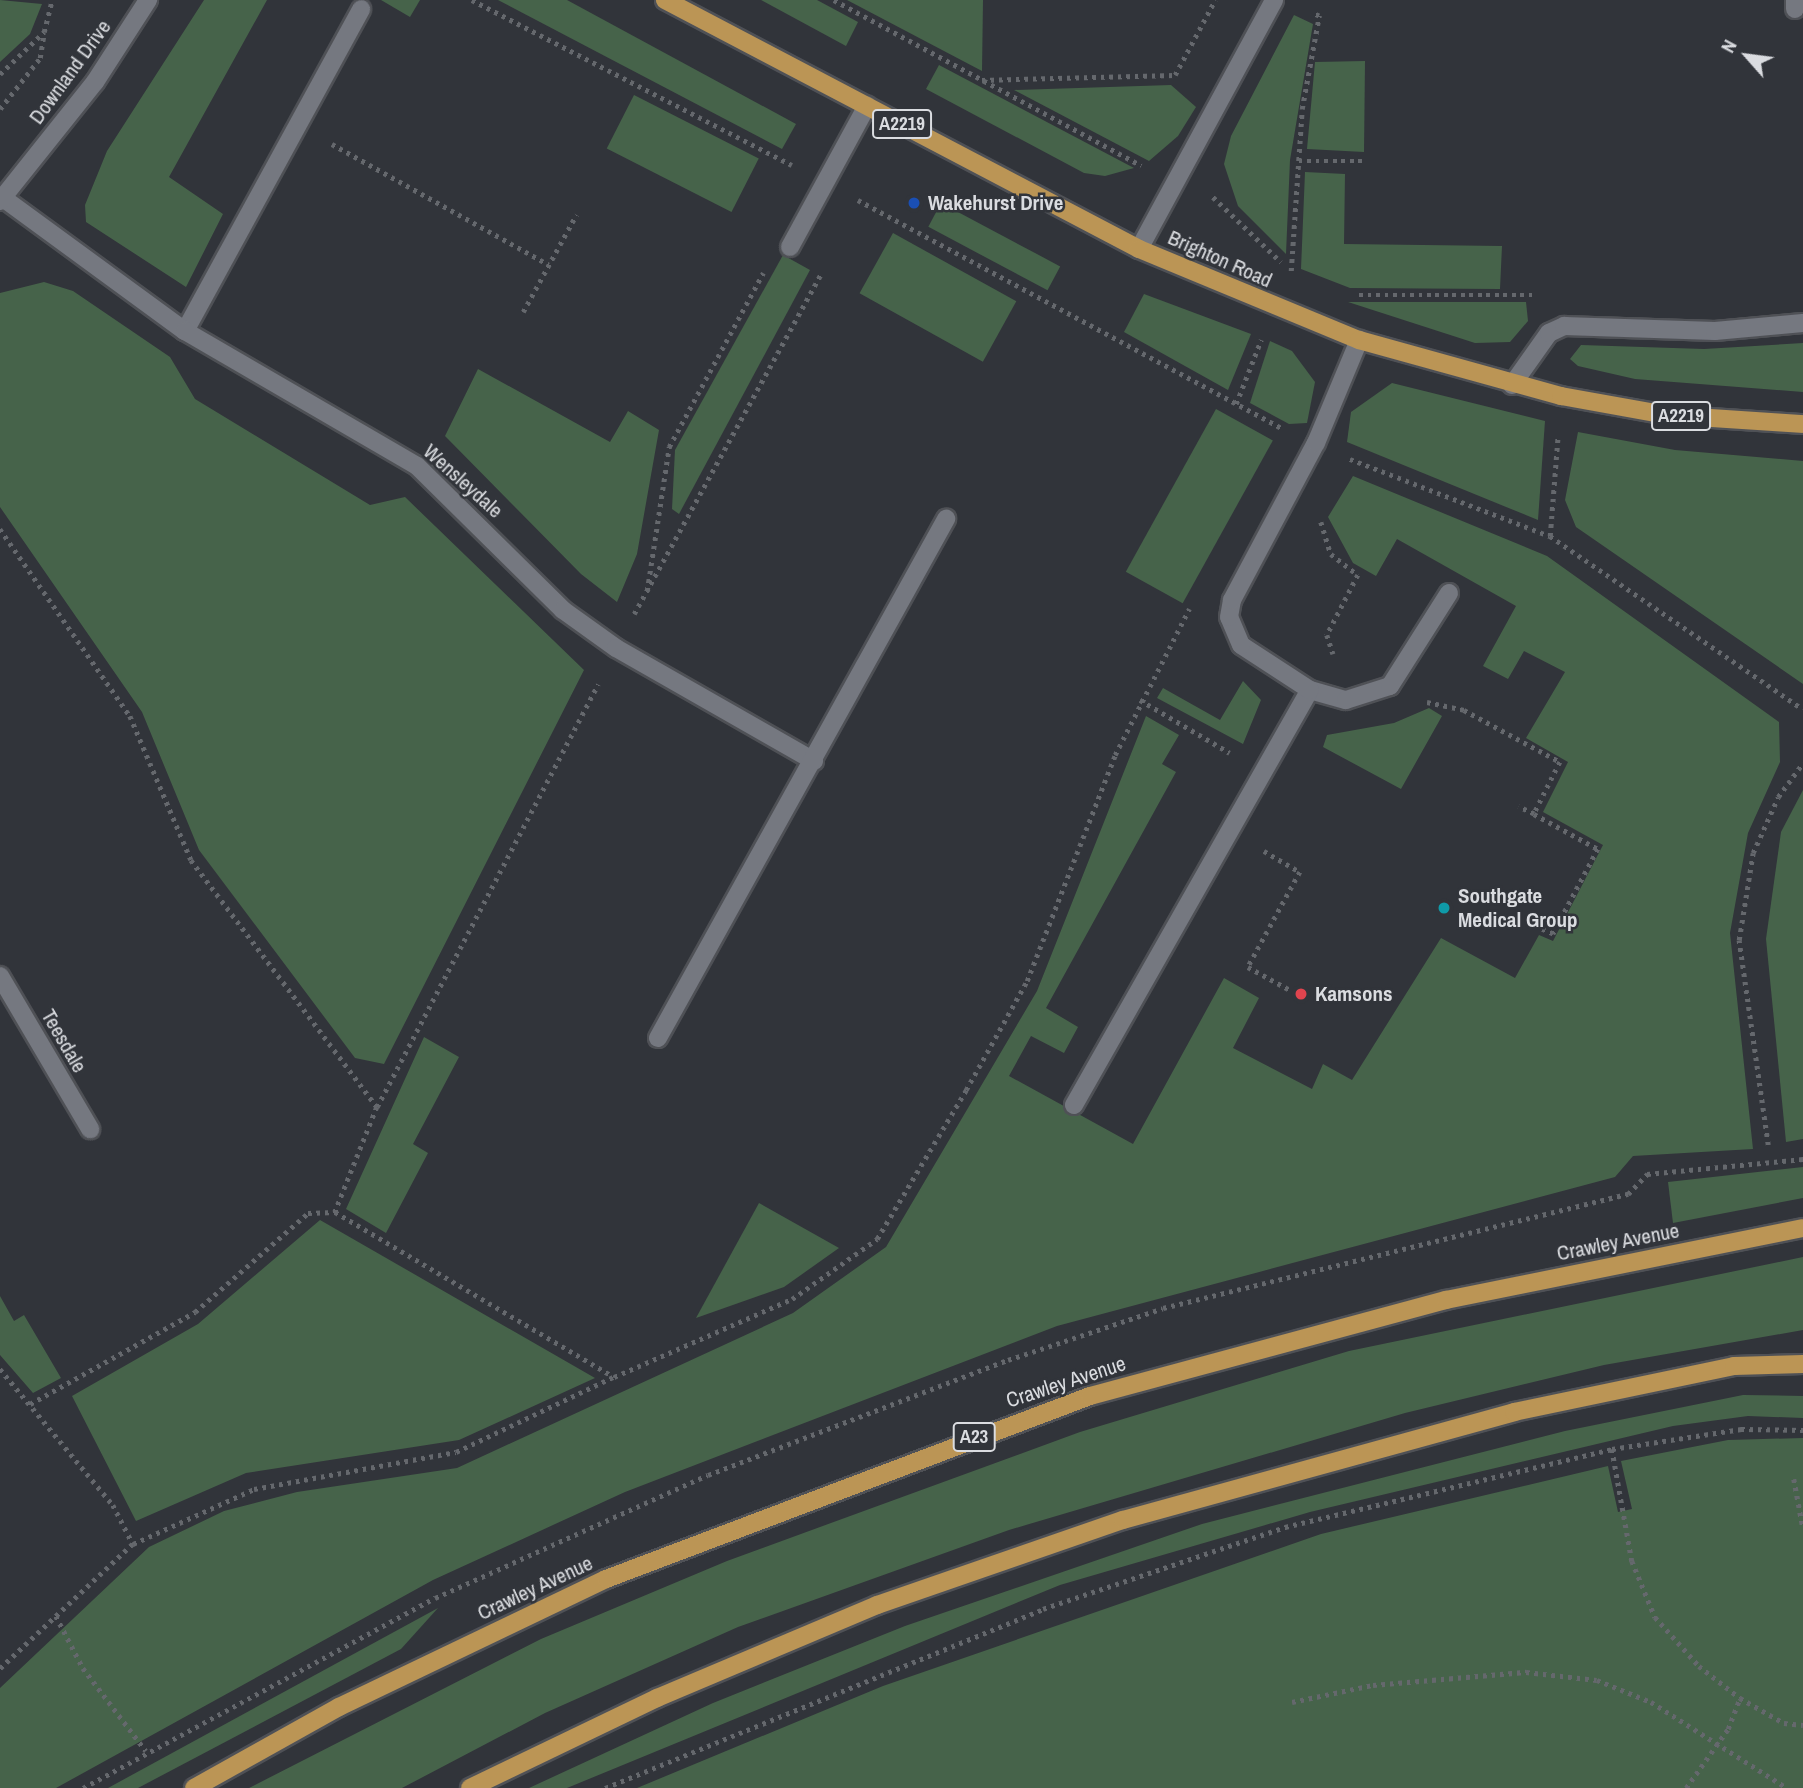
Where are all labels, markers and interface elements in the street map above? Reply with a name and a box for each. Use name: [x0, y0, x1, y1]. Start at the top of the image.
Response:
street label: Downland Drive: [24, 15, 116, 129]
north arrow: [1712, 21, 1782, 91]
text: N: [1714, 35, 1743, 57]
road number: A2219: [870, 108, 934, 140]
place label: Wakehurst Drive: [928, 190, 1063, 216]
marker: Wakehurst Drive: [906, 195, 922, 211]
street label: Brighton Road: [1164, 225, 1276, 293]
road number: A2219: [1650, 400, 1712, 432]
street label: Wensleydale: [418, 439, 508, 523]
place label: Southgate Medical Group: [1458, 883, 1578, 933]
marker: Southgate Medical Group: [1436, 900, 1452, 916]
place label: Kamsons: [1315, 981, 1393, 1007]
marker: Kamsons: [1293, 986, 1309, 1002]
street label: Teesdale: [36, 1005, 92, 1077]
street label: Crawley Avenue: [1554, 1218, 1682, 1266]
street label: Crawley Avenue: [1003, 1351, 1129, 1413]
road number: A23: [951, 1422, 997, 1452]
street label: Crawley Avenue: [473, 1550, 597, 1626]

